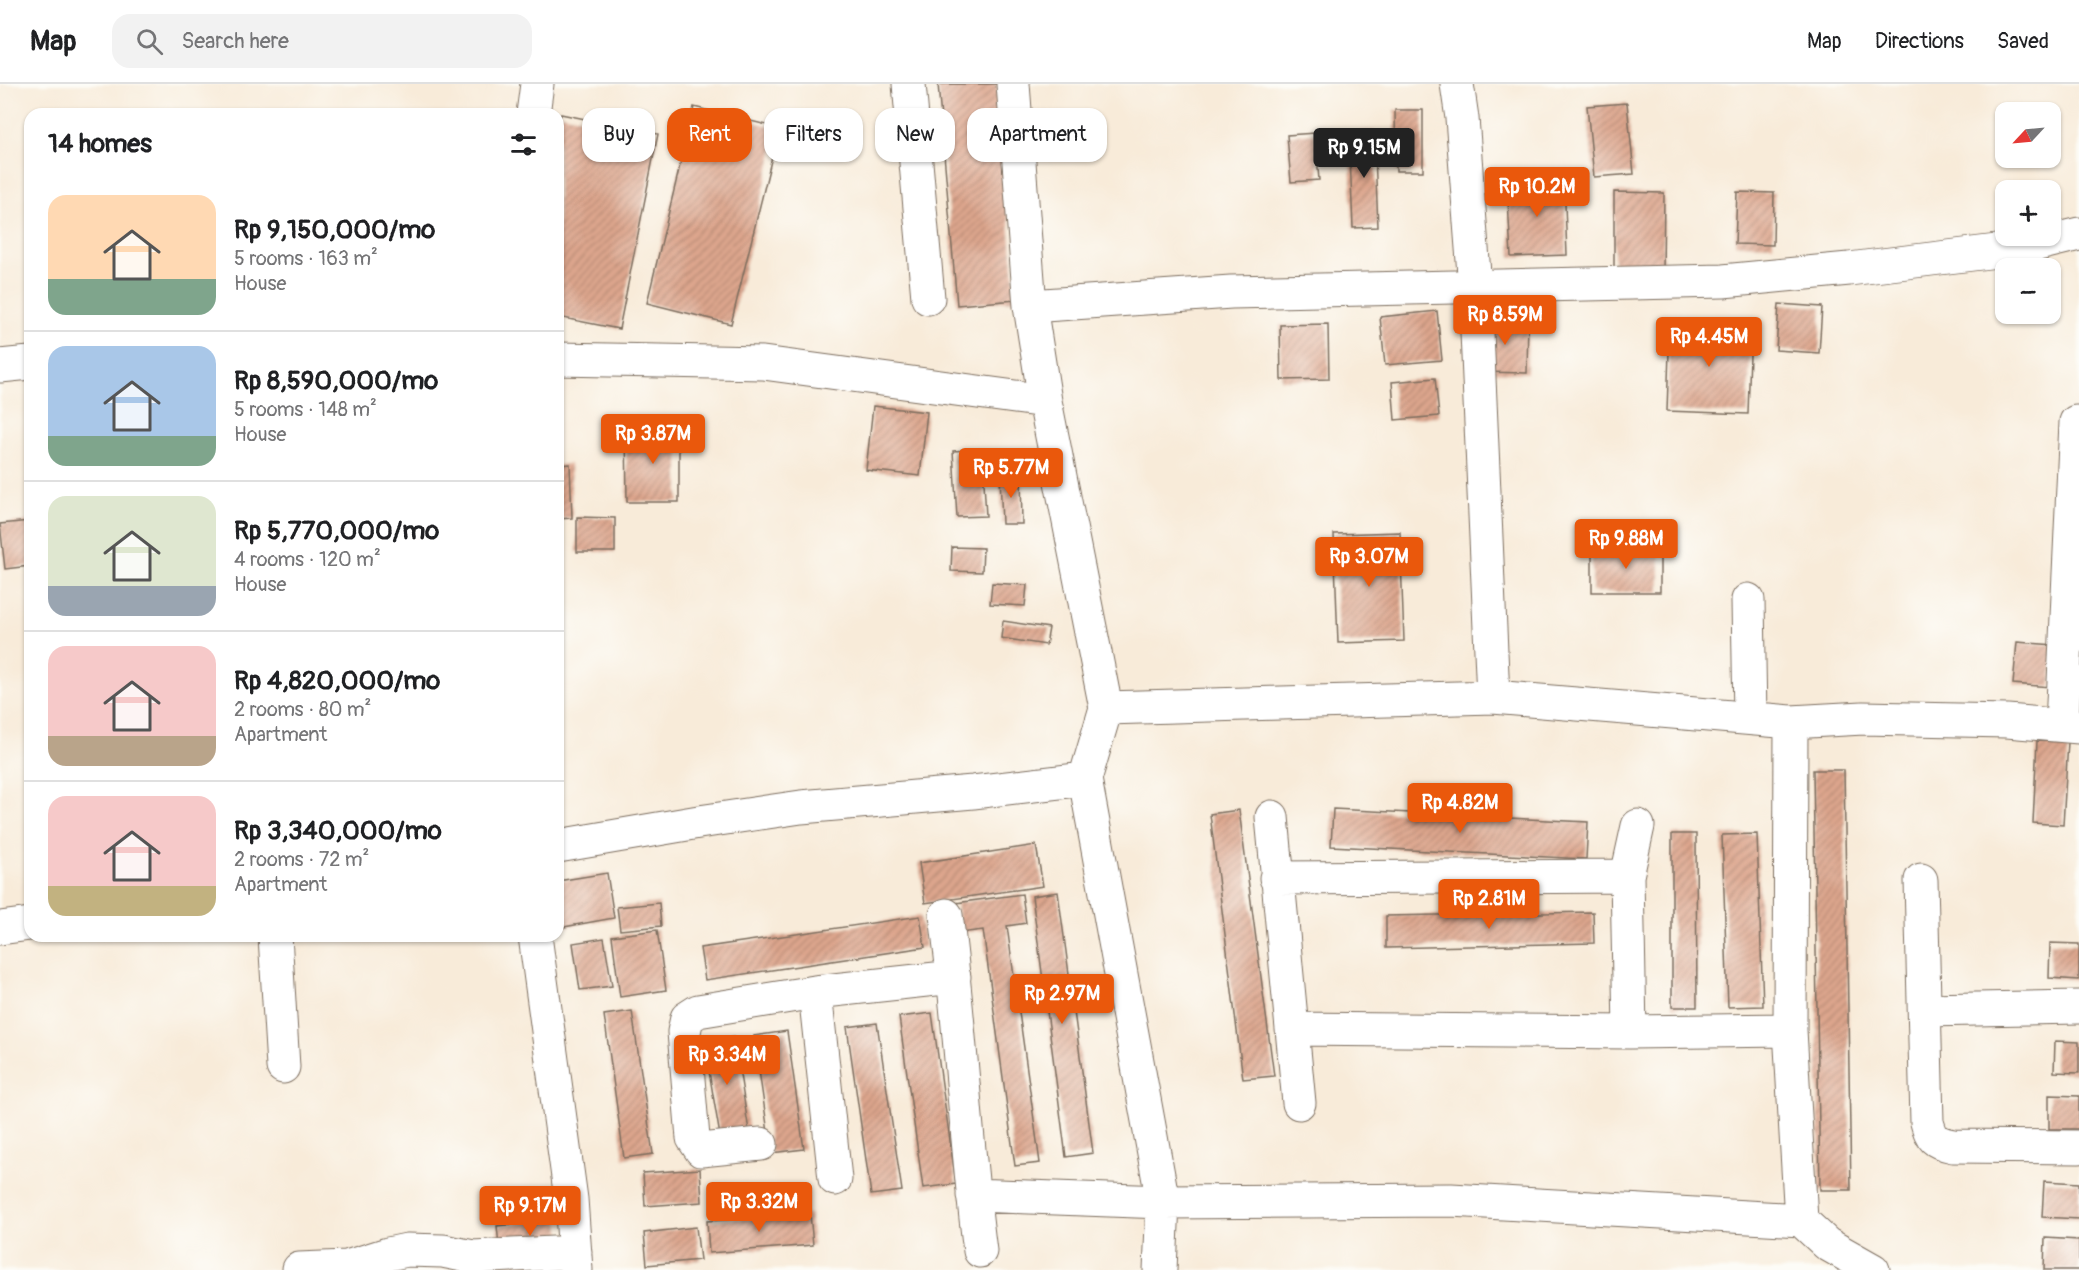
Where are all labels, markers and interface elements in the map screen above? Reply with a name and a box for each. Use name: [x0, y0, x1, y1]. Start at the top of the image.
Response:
search box: [112, 14, 532, 68]
text: Map: [30, 24, 76, 59]
icon: search: [133, 25, 166, 58]
text: Search here: [181, 27, 289, 55]
text: Map: [1807, 28, 1842, 55]
text: Directions: [1875, 28, 1964, 55]
text: Saved: [1997, 28, 2049, 55]
north arrow: [1995, 102, 2061, 168]
map controls: [1995, 102, 2061, 324]
chip: Buy: [582, 108, 655, 162]
chip: Rent: [667, 108, 752, 162]
chip: Filters: [764, 108, 863, 162]
chip: New: [875, 108, 955, 162]
chip: Apartment: [967, 108, 1107, 162]
text: 14 homes: [48, 128, 152, 160]
icon: filters: [507, 128, 540, 161]
pin: Rp 9.15M: [1302, 128, 1426, 179]
text: Rp 9.15M: [1327, 135, 1401, 160]
pin: Rp 10.2M: [1475, 167, 1599, 218]
text: Rp 10.2M: [1499, 174, 1575, 199]
button: +: [1995, 180, 2061, 246]
text: Rp 9,150,000/mo: [234, 214, 435, 246]
icon: home: [96, 219, 168, 291]
text: 5 rooms · 163 m²: [234, 246, 378, 271]
button: −: [1995, 258, 2061, 324]
text: House: [234, 271, 286, 296]
pin: Rp 8.59M: [1443, 295, 1567, 346]
text: Rp 8.59M: [1467, 302, 1543, 327]
pin: Rp 4.45M: [1647, 317, 1771, 368]
text: Rp 4.45M: [1670, 324, 1748, 349]
text: Rp 8,590,000/mo: [234, 365, 438, 397]
icon: home: [96, 370, 168, 442]
text: 5 rooms · 148 m²: [234, 397, 377, 422]
pin: Rp 3.87M: [591, 414, 715, 465]
text: Rp 3.87M: [615, 421, 691, 446]
text: House: [234, 422, 286, 447]
pin: Rp 5.77M: [949, 448, 1073, 499]
text: Rp 5.77M: [973, 455, 1049, 480]
text: Rp 5,770,000/mo: [234, 515, 439, 547]
pin: Rp 9.88M: [1564, 519, 1688, 570]
icon: home: [96, 520, 168, 592]
text: Rp 9.88M: [1589, 526, 1663, 551]
pin: Rp 3.07M: [1307, 537, 1431, 588]
text: Rp 3.07M: [1329, 544, 1409, 569]
text: 4 rooms · 120 m²: [234, 547, 381, 572]
text: House: [234, 572, 286, 597]
text: Rp 4,820,000/mo: [234, 665, 440, 697]
icon: home: [96, 670, 168, 742]
text: 2 rooms · 80 m²: [234, 697, 371, 722]
text: Apartment: [234, 722, 327, 747]
pin: Rp 4.82M: [1398, 783, 1522, 834]
text: Rp 4.82M: [1422, 790, 1499, 815]
text: Rp 3,340,000/mo: [234, 815, 442, 847]
icon: home: [96, 820, 168, 892]
text: 2 rooms · 72 m²: [234, 847, 369, 872]
text: Apartment: [234, 872, 327, 897]
pin: Rp 2.81M: [1427, 879, 1551, 930]
text: Rp 2.81M: [1452, 886, 1526, 911]
pin: Rp 2.97M: [1000, 974, 1124, 1025]
text: Rp 2.97M: [1024, 981, 1100, 1006]
pin: Rp 3.34M: [665, 1035, 789, 1086]
text: Rp 3.34M: [688, 1042, 766, 1067]
pin: Rp 3.32M: [697, 1182, 821, 1233]
pin: Rp 9.17M: [468, 1186, 592, 1237]
text: Rp 3.32M: [720, 1189, 798, 1214]
text: Rp 9.17M: [494, 1193, 566, 1218]

